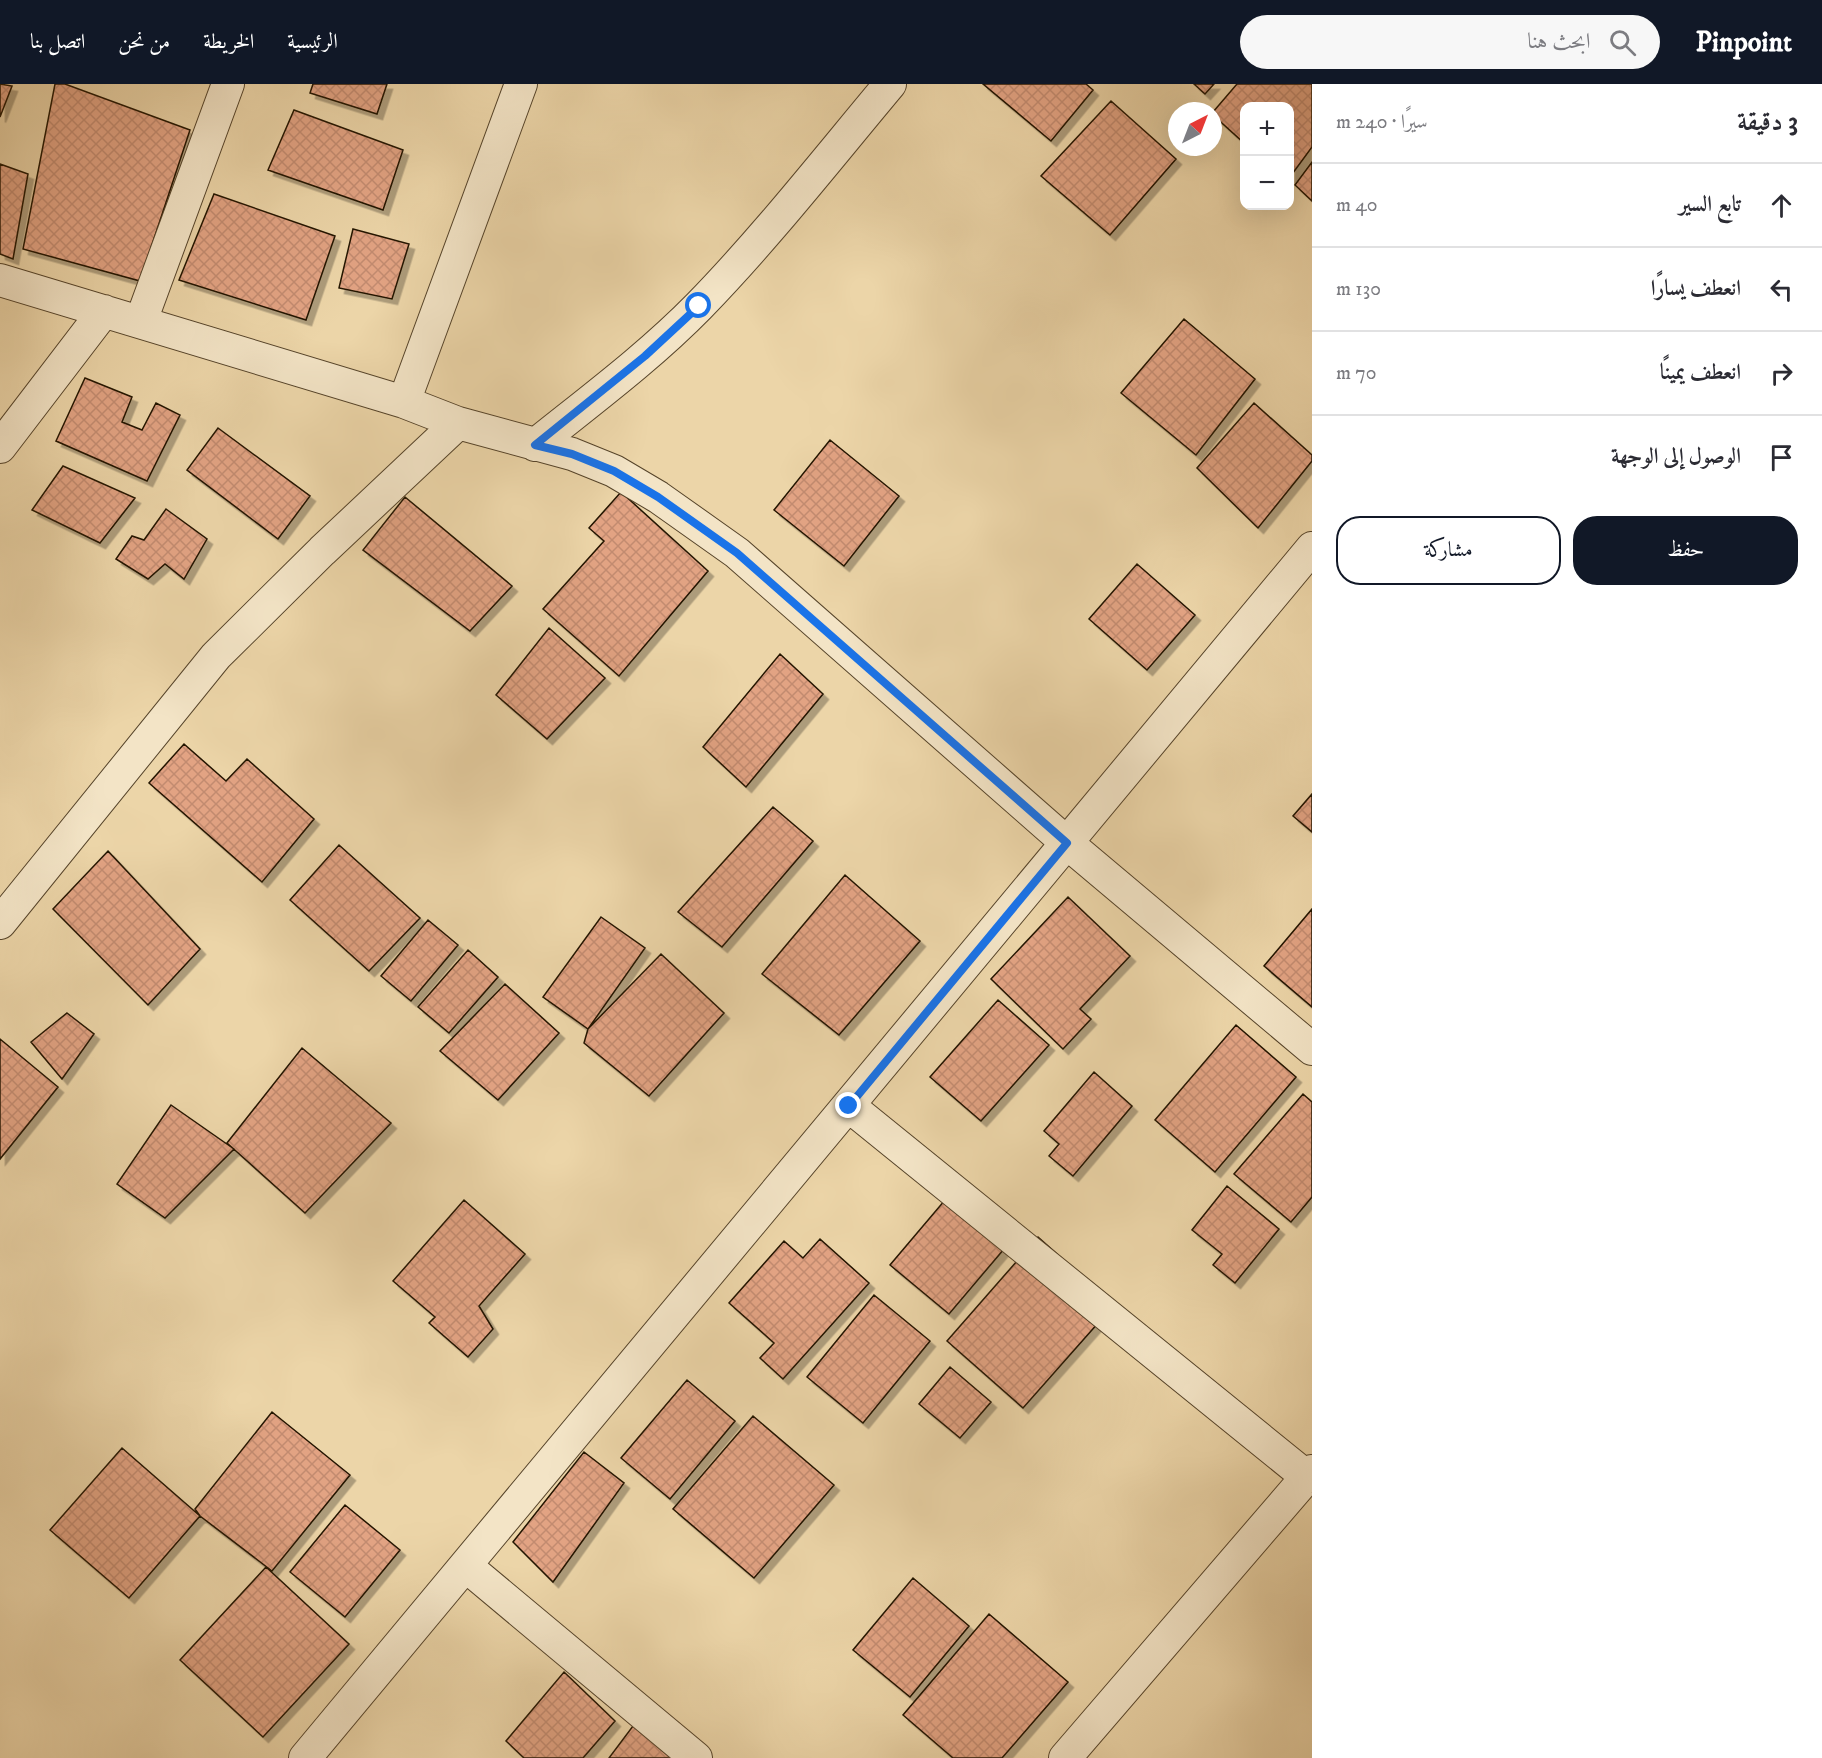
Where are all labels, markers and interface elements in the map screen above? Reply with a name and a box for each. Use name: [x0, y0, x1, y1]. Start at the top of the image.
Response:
search box: [1240, 15, 1660, 69]
text: Pinpoint: [1696, 25, 1792, 60]
icon: search: [1606, 26, 1639, 59]
text: ابحث هنا: [1527, 28, 1591, 55]
text: اتصل بنا: [30, 29, 85, 55]
text: من نحن: [118, 29, 170, 55]
text: الخريطة: [203, 29, 254, 55]
text: الرئيسية: [287, 29, 338, 55]
north arrow: [1168, 102, 1222, 156]
map controls: [1240, 102, 1294, 210]
button: +: [1240, 102, 1294, 156]
text: 3 دقيقة: [1737, 106, 1798, 139]
text: سيرًا · 240 m: [1336, 110, 1428, 135]
button: −: [1240, 156, 1294, 210]
icon: ahead: [1765, 189, 1798, 222]
text: تابع السير: [1679, 191, 1741, 218]
text: 40 m: [1336, 193, 1378, 218]
icon: left: [1765, 273, 1798, 306]
text: انعطف يسارًا: [1651, 275, 1741, 302]
text: 130 m: [1336, 277, 1381, 302]
route start: [685, 292, 711, 318]
icon: right: [1765, 357, 1798, 390]
text: انعطف يمينًا: [1660, 359, 1741, 386]
text: 70 m: [1336, 361, 1377, 386]
icon: arrive: [1765, 441, 1798, 474]
text: الوصول إلى الوجهة: [1611, 443, 1741, 470]
button: مشاركة: [1336, 516, 1561, 585]
button: حفظ: [1573, 516, 1798, 585]
route end: [835, 1092, 861, 1118]

